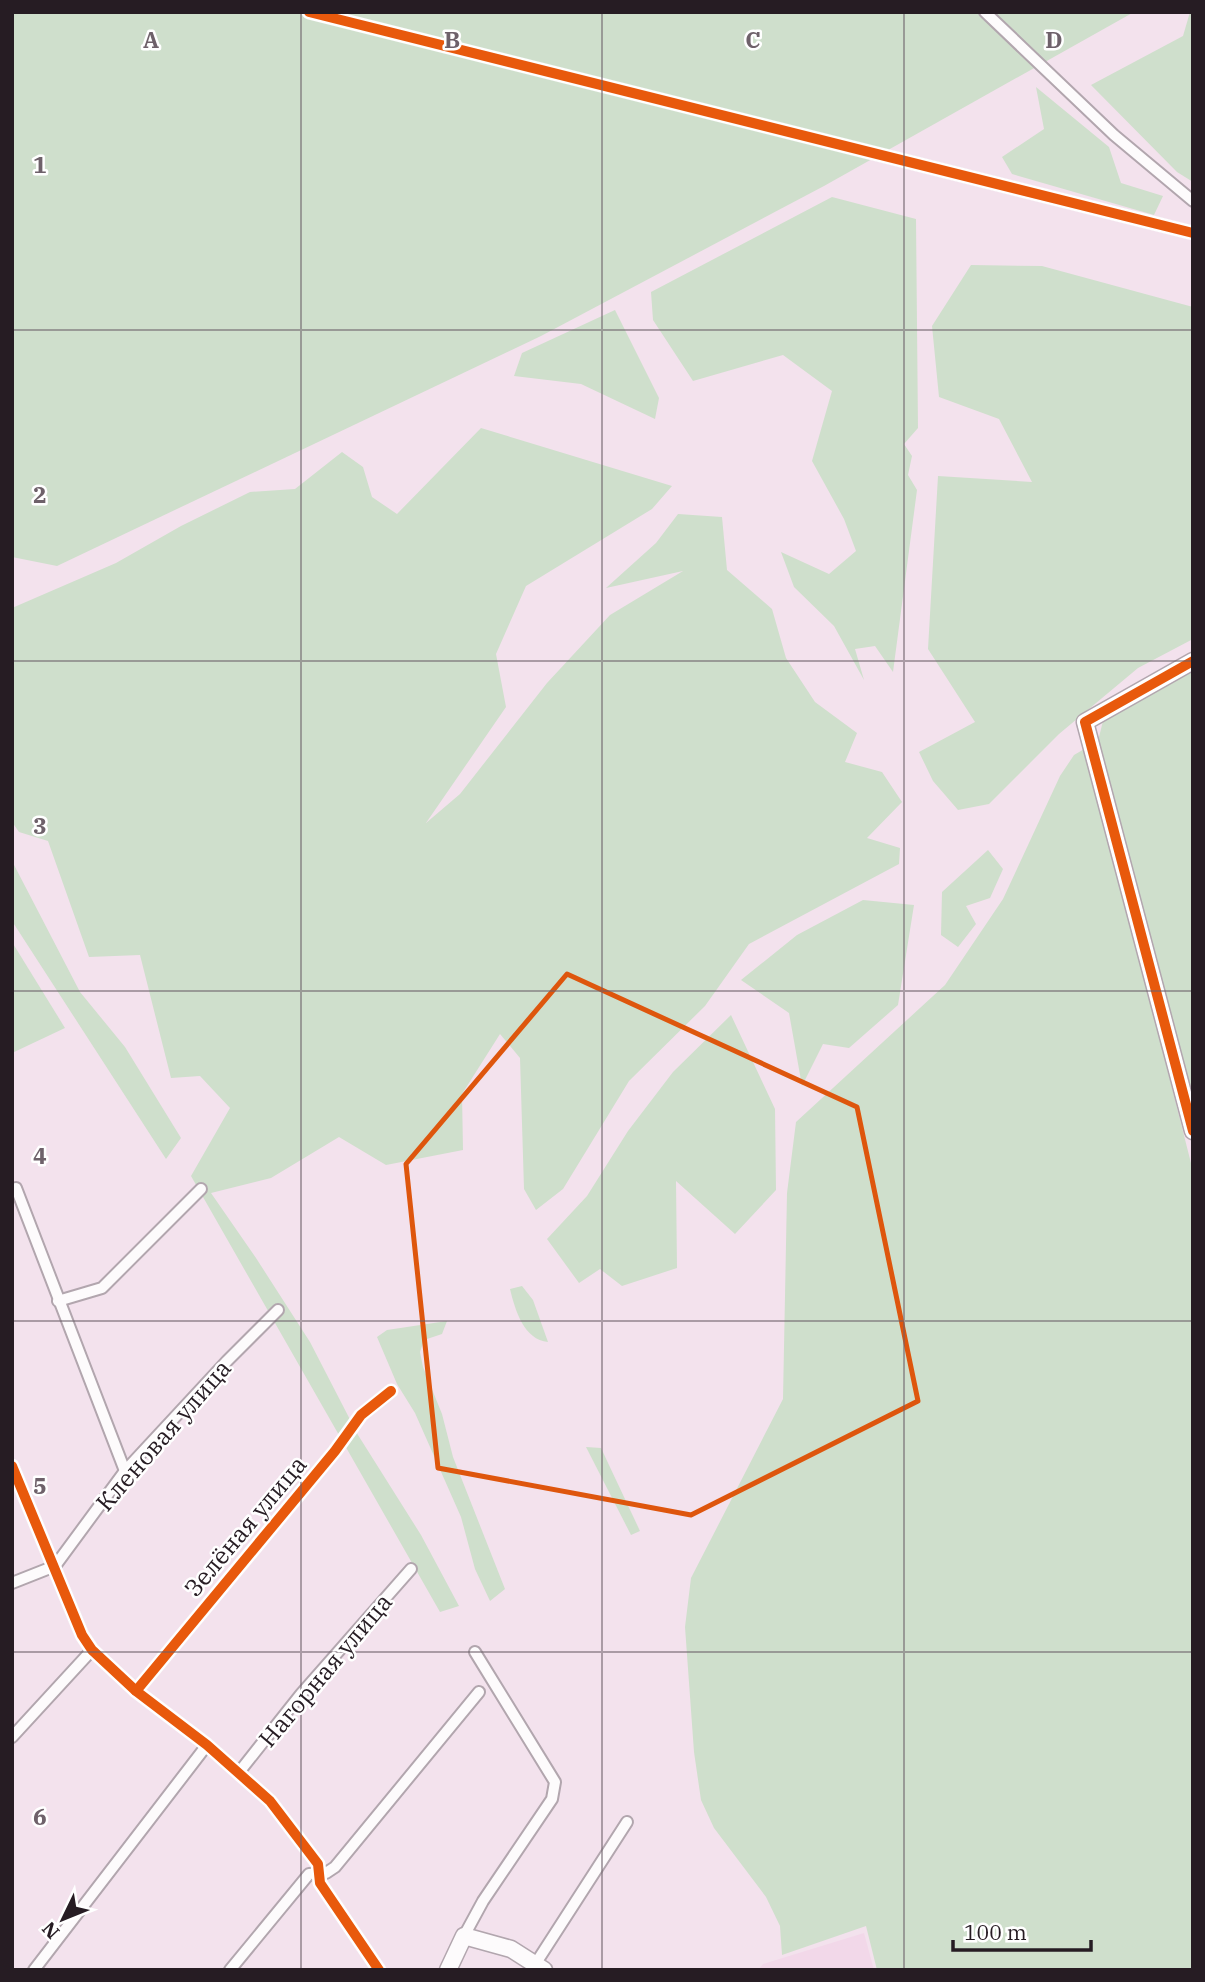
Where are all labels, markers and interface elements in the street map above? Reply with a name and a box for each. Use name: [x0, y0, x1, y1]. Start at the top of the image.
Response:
text: A: [143, 24, 159, 54]
text: B: [444, 24, 460, 54]
text: C: [745, 24, 761, 54]
text: D: [1045, 24, 1063, 54]
text: 1: [33, 149, 47, 179]
text: 2: [33, 479, 47, 509]
text: 3: [33, 810, 47, 840]
text: 4: [33, 1140, 47, 1170]
street label: Кленовая улица: [88, 1352, 238, 1518]
street label: Зелёная улица: [177, 1449, 313, 1603]
text: 5: [33, 1470, 47, 1500]
street label: Нагорная улица: [251, 1586, 399, 1754]
text: 6: [33, 1801, 47, 1831]
north arrow: [28, 1884, 98, 1954]
scale bar: [953, 1909, 1091, 1953]
text: N: [37, 1917, 64, 1944]
text: 100 m: [964, 1918, 1027, 1946]

